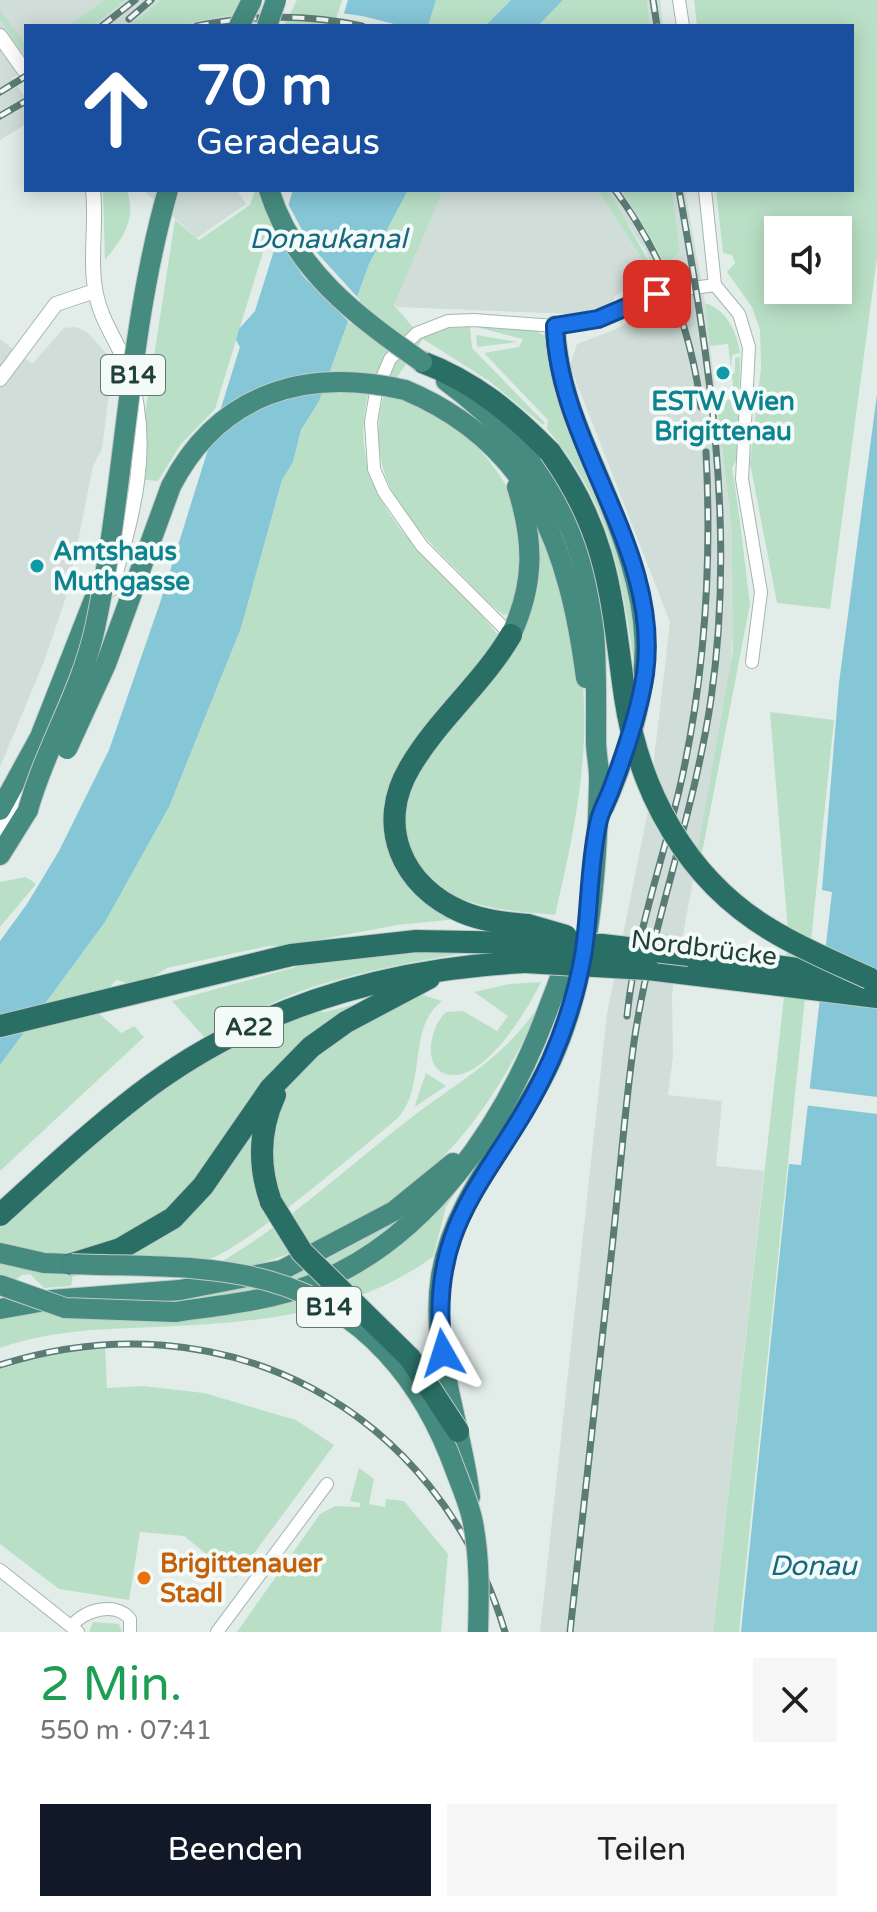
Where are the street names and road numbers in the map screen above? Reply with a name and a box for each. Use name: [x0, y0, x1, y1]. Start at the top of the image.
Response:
road number: B14: [101, 355, 165, 395]
street label: Nordbrücke: [629, 924, 779, 972]
road number: A22: [215, 1007, 283, 1047]
road number: B14: [297, 1287, 361, 1327]

